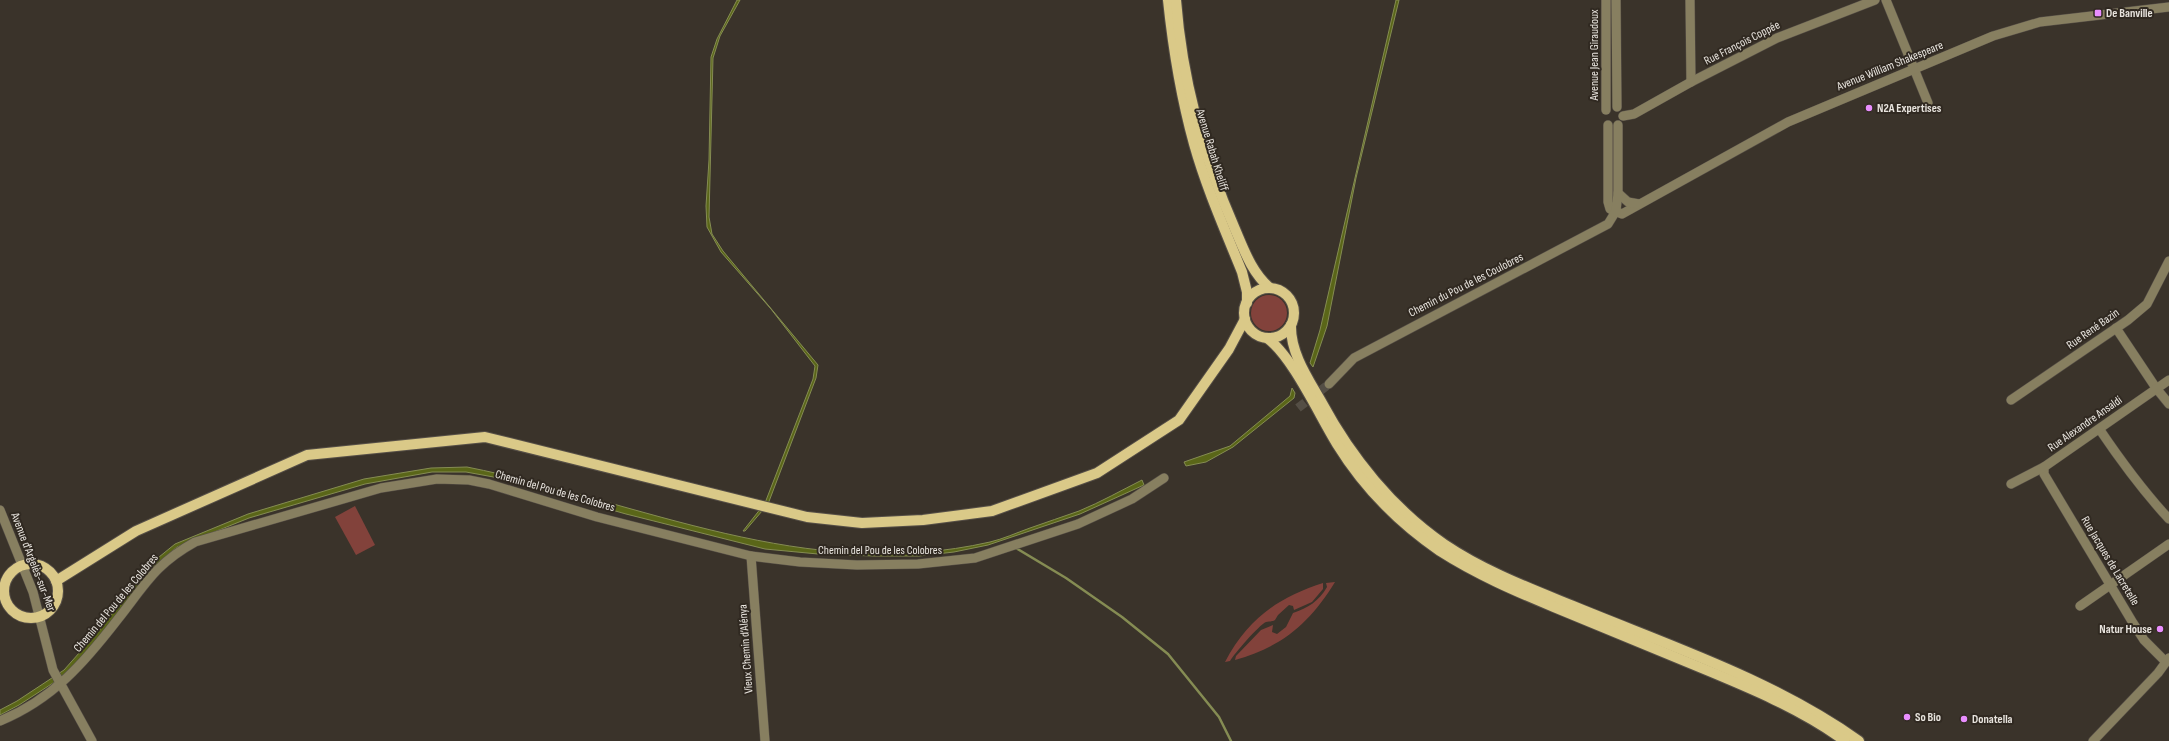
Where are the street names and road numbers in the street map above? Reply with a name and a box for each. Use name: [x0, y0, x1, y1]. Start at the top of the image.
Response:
street label: Avenue Jean Giraudoux: [1587, 9, 1602, 101]
street label: Rue François Coppée: [1701, 17, 1783, 69]
street label: Avenue William Shakespeare: [1834, 38, 1946, 95]
street label: Avenue Rabah Kheliff: [1192, 106, 1232, 193]
street label: Chemin du Pou de les Coulobres: [1406, 249, 1526, 321]
street label: Rue René Bazin: [2064, 305, 2122, 353]
street label: Rue Alexandre Ansaldi: [2045, 393, 2125, 455]
street label: Chemin del Pou de les Colobres: [493, 467, 617, 515]
street label: Avenue d'Argelès-sur-Mer: [7, 510, 59, 614]
street label: Rue Jacques de Lacretelle: [2077, 514, 2143, 608]
street label: Chemin del Pou de les Colobres: [818, 543, 942, 558]
street label: Chemin del Pou de les Colobres: [70, 551, 162, 655]
street label: Vieux Chemin d’Alénya: [735, 604, 757, 694]

